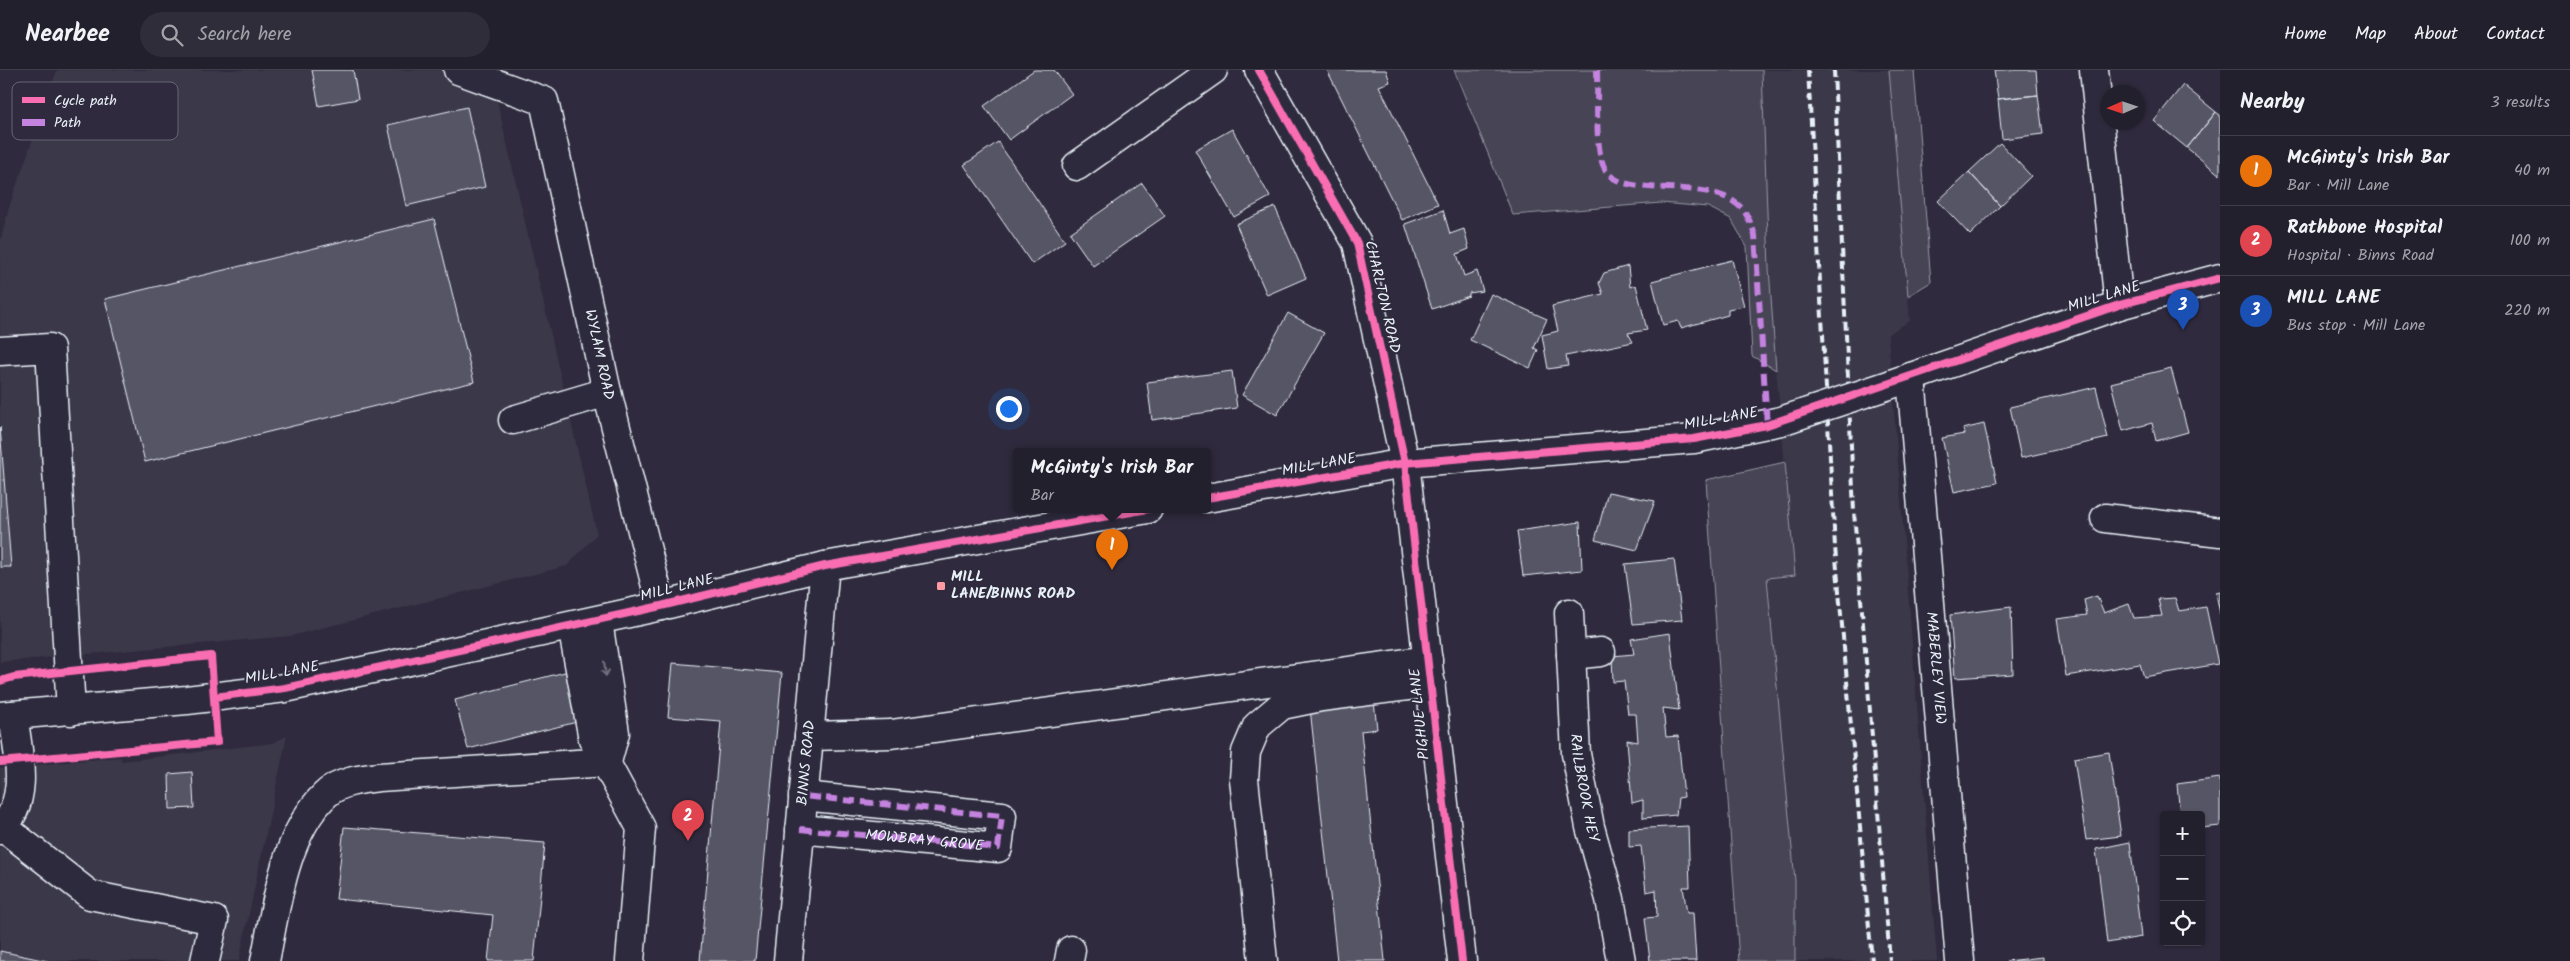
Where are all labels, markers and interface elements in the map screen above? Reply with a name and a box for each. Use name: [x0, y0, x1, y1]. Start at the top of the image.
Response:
search box: [140, 12, 490, 57]
text: Nearbee: [25, 15, 110, 54]
text: Search here: [198, 20, 292, 50]
text: Home: [2284, 20, 2327, 49]
text: Map: [2355, 20, 2386, 49]
text: About: [2414, 20, 2458, 49]
text: Contact: [2486, 20, 2545, 49]
icon: search: [158, 21, 186, 49]
legend: [12, 82, 178, 140]
north arrow: [2100, 85, 2145, 130]
text: Nearby: [2240, 86, 2305, 119]
text: Cycle path: [54, 90, 117, 112]
text: 3 results: [2491, 90, 2550, 115]
text: Path: [54, 112, 81, 134]
text: McGinty's Irish Bar: [2287, 143, 2449, 173]
text: 1: [2254, 158, 2258, 183]
text: 40 m: [2514, 158, 2550, 183]
text: Bar · Mill Lane: [2287, 173, 2389, 198]
text: Rathbone Hospital: [2287, 213, 2442, 243]
text: 2: [2251, 228, 2261, 253]
text: 100 m: [2510, 228, 2550, 253]
street label: CHARLTON ROAD: [1357, 238, 1407, 356]
text: Hospital · Binns Road: [2287, 243, 2434, 268]
street label: MILL LANE: [2065, 274, 2145, 319]
text: MILL LANE: [2287, 283, 2380, 313]
pin: 3: [2167, 289, 2199, 330]
text: 3: [2252, 298, 2260, 323]
text: 220 m: [2504, 298, 2550, 323]
street label: WYLAM ROAD: [577, 307, 621, 403]
text: Bus stop · Mill Lane: [2287, 313, 2425, 338]
your location: [996, 396, 1022, 422]
street label: MILL LANE: [1682, 400, 1761, 437]
street label: MILL LANE: [1280, 446, 1359, 483]
popup: [1013, 448, 1211, 513]
text: McGinty's Irish Bar: [1031, 453, 1193, 483]
text: Bar: [1031, 483, 1054, 508]
pin: 1: [1096, 529, 1128, 570]
place label: MILL LANE/BINNS ROAD: [951, 565, 1075, 606]
street label: MILL LANE: [638, 567, 718, 609]
marker: MILL LANE/BINNS ROAD: [935, 580, 947, 592]
street label: MABERLEY VIEW: [1919, 611, 1952, 725]
street label: MILL LANE: [243, 654, 322, 691]
one-way arrow: [600, 660, 610, 676]
street label: PIGHUE LANE: [1403, 666, 1437, 761]
street label: BINNS ROAD: [791, 719, 823, 806]
street label: RAILBROOK HEY: [1563, 733, 1606, 846]
pin: 2: [672, 800, 704, 841]
map controls: [2160, 811, 2205, 946]
button: +: [2160, 811, 2205, 856]
street label: MOWBRAY GROVE: [864, 823, 986, 859]
button: −: [2160, 856, 2205, 901]
button: locate: [2160, 901, 2205, 946]

